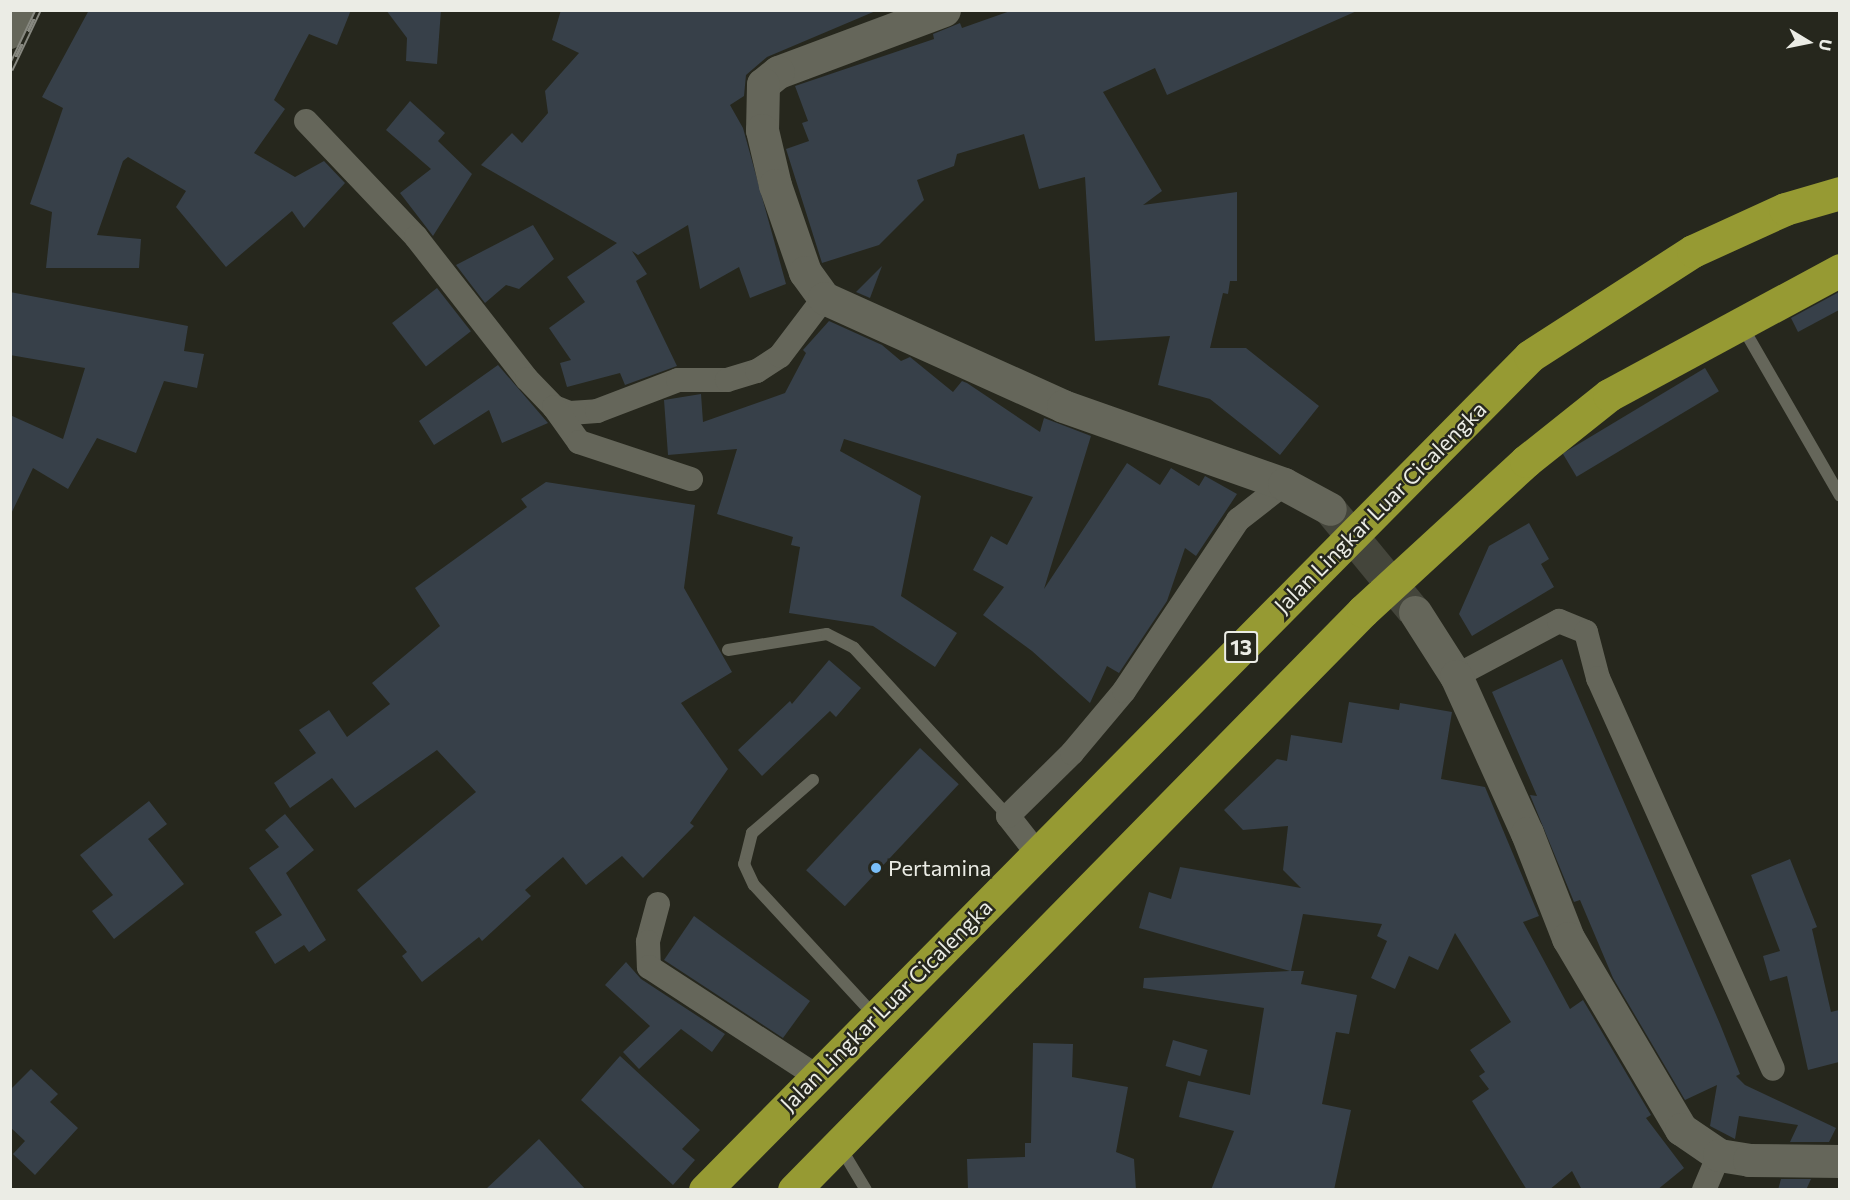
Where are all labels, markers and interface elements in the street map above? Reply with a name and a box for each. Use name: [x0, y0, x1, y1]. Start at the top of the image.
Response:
north arrow: [1778, 12, 1838, 72]
text: U: [1816, 38, 1837, 53]
street label: Jalan Lingkar Luar Cicalengka: [1269, 396, 1491, 618]
road number: 13: [1223, 629, 1259, 665]
place label: Pertamina: [888, 855, 991, 881]
marker: Pertamina: [869, 861, 883, 875]
street label: Jalan Lingkar Luar Cicalengka: [775, 894, 997, 1116]

